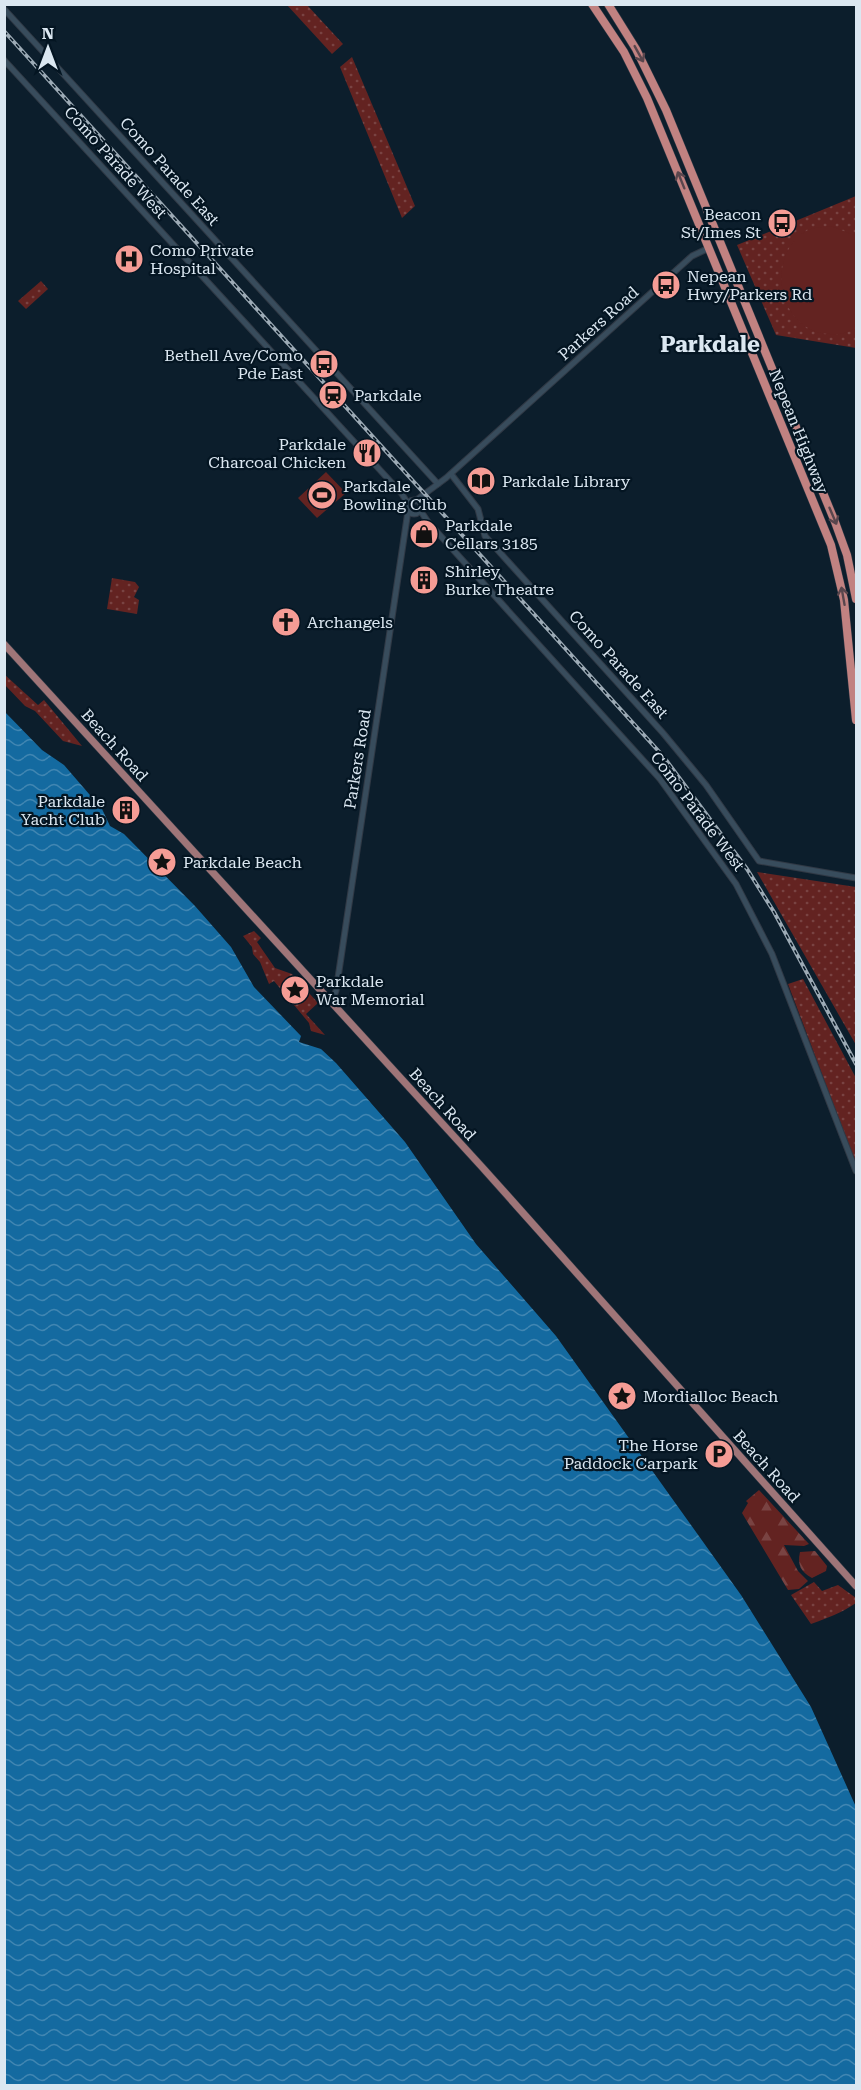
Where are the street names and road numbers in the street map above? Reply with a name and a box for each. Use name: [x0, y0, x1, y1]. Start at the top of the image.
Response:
street label: Como Parade West: [60, 102, 171, 222]
street label: Como Parade East: [116, 113, 223, 229]
street label: Parkers Road: [554, 282, 642, 364]
street label: Nepean Highway: [765, 366, 832, 496]
street label: Como Parade East: [565, 606, 672, 722]
street label: Beach Road: [77, 705, 152, 785]
street label: Parkers Road: [340, 708, 375, 810]
street label: Como Parade West: [647, 748, 749, 875]
street label: Beach Road: [405, 1064, 480, 1144]
street label: Beach Road: [729, 1426, 804, 1506]

